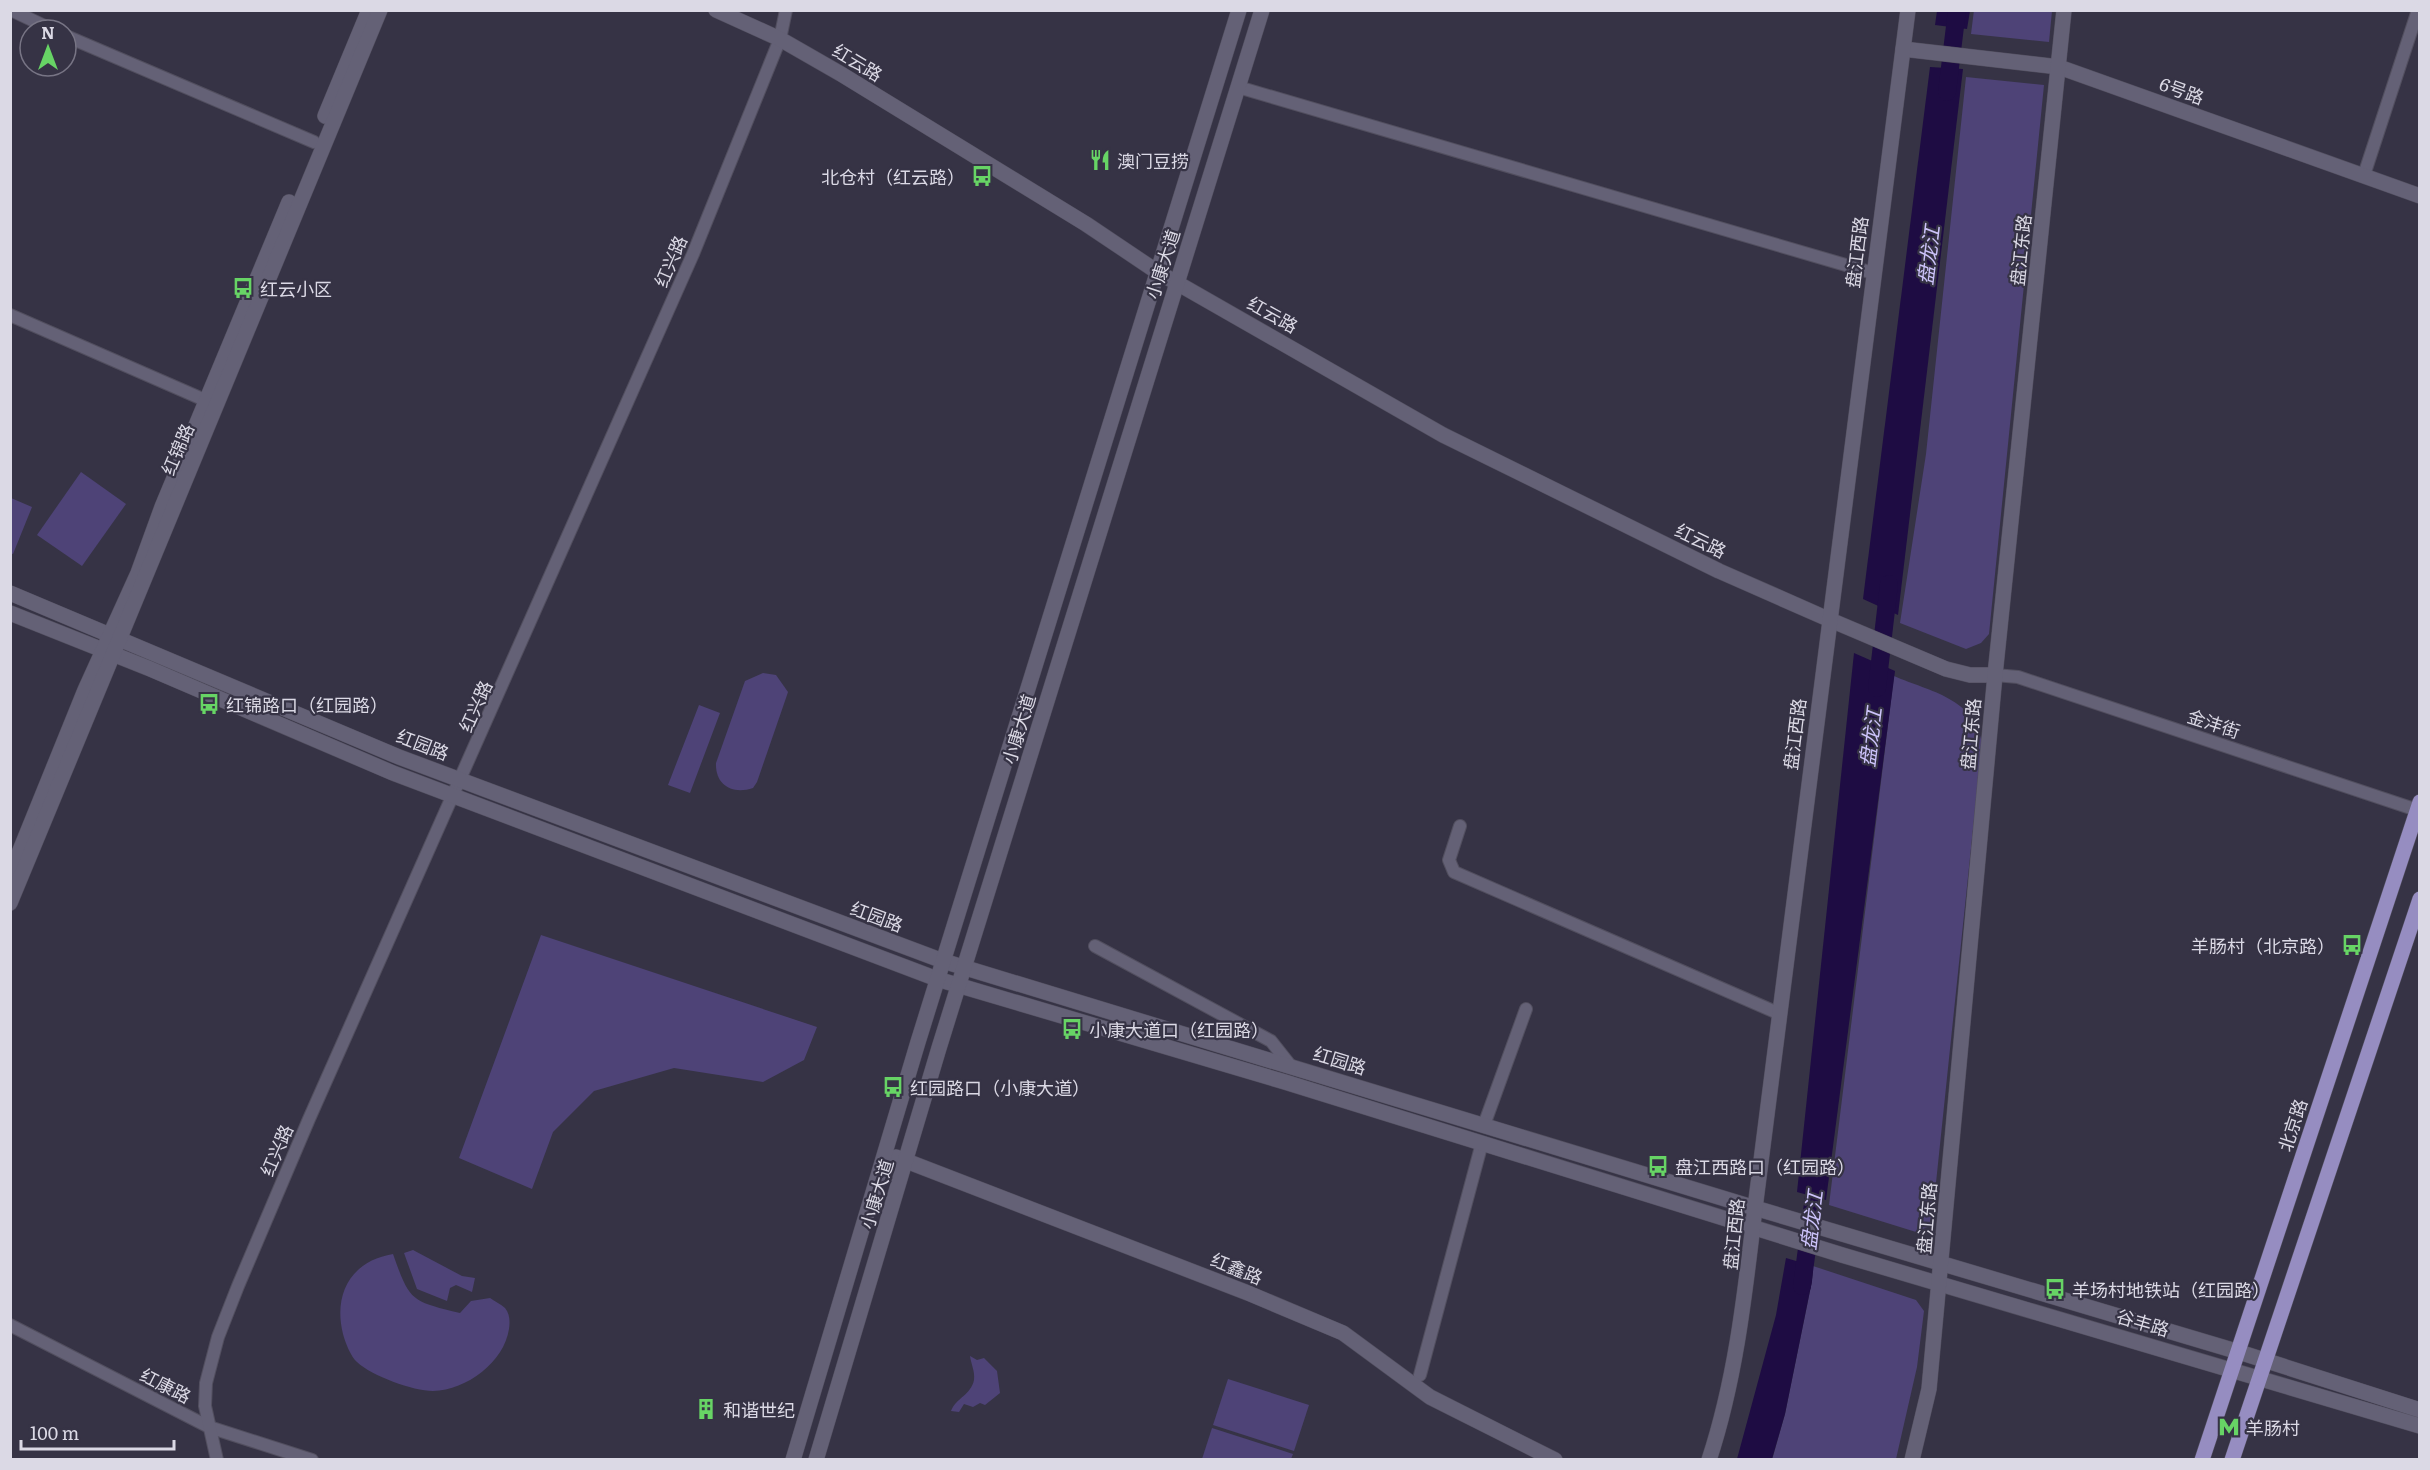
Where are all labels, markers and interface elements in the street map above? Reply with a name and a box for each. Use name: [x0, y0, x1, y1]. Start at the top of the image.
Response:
north arrow: [18, 18, 78, 78]
text: N: [41, 20, 55, 44]
street label: 红云路: [828, 37, 888, 87]
street label: 6号路: [2156, 70, 2208, 110]
place label: 澳门豆捞: [1117, 147, 1189, 174]
restaurant icon: 澳门豆捞: [1088, 148, 1112, 172]
place label: 北仓村（红云路）: [821, 163, 965, 190]
bus stop icon: 北仓村（红云路）: [970, 164, 994, 188]
street label: 盘江东路: [2003, 213, 2037, 287]
street label: 盘江西路: [1838, 215, 1874, 289]
water label: 盘龙江: [1908, 221, 1946, 287]
street label: 小康大道: [1138, 226, 1186, 302]
street label: 红兴路: [647, 231, 693, 291]
place label: 红云小区: [260, 275, 332, 302]
bus stop icon: 红云小区: [231, 276, 255, 300]
street label: 红云路: [1243, 289, 1303, 339]
street label: 红锦路: [154, 419, 200, 479]
street label: 红云路: [1671, 516, 1731, 564]
street label: 红兴路: [452, 676, 498, 736]
place label: 红锦路口（红园路）: [226, 691, 388, 718]
street label: 小康大道: [995, 691, 1041, 767]
bus stop icon: 红锦路口（红园路）: [197, 692, 221, 716]
street label: 盘江西路: [1776, 697, 1812, 771]
street label: 盘江东路: [1953, 697, 1987, 771]
street label: 金沣街: [2184, 702, 2244, 744]
water label: 盘龙江: [1850, 703, 1888, 769]
street label: 红园路: [393, 722, 453, 766]
street label: 红园路: [847, 894, 907, 938]
place label: 羊肠村（北京路）: [2191, 932, 2335, 959]
bus stop icon: 羊肠村（北京路）: [2340, 933, 2364, 957]
place label: 小康大道口（红园路）: [1089, 1016, 1269, 1043]
bus stop icon: 小康大道口（红园路）: [1060, 1017, 1084, 1041]
street label: 红园路: [1310, 1039, 1370, 1081]
place label: 红园路口（小康大道）: [910, 1074, 1090, 1101]
bus stop icon: 红园路口（小康大道）: [881, 1075, 905, 1099]
street label: 北京路: [2271, 1095, 2313, 1155]
street label: 红兴路: [253, 1120, 299, 1180]
place label: 盘江西路口（红园路）: [1675, 1153, 1855, 1180]
bus stop icon: 盘江西路口（红园路）: [1646, 1154, 1670, 1178]
street label: 小康大道: [853, 1156, 899, 1232]
street label: 盘江东路: [1909, 1181, 1943, 1255]
water label: 盘龙江: [1791, 1186, 1829, 1252]
street label: 盘江西路: [1716, 1197, 1750, 1271]
street label: 红鑫路: [1207, 1245, 1267, 1291]
place label: 羊场村地铁站（红园路）: [2072, 1276, 2270, 1303]
bus stop icon: 羊场村地铁站（红园路）: [2043, 1277, 2067, 1301]
street label: 谷丰路: [2113, 1302, 2173, 1342]
street label: 红康路: [136, 1361, 196, 1409]
place label: 和谐世纪: [723, 1396, 795, 1423]
building icon: 和谐世纪: [694, 1397, 718, 1421]
scale bar: [21, 1413, 174, 1451]
place label: 羊肠村: [2246, 1414, 2300, 1441]
metro station icon: 羊肠村: [2217, 1415, 2241, 1439]
text: 100 m: [30, 1419, 79, 1446]

